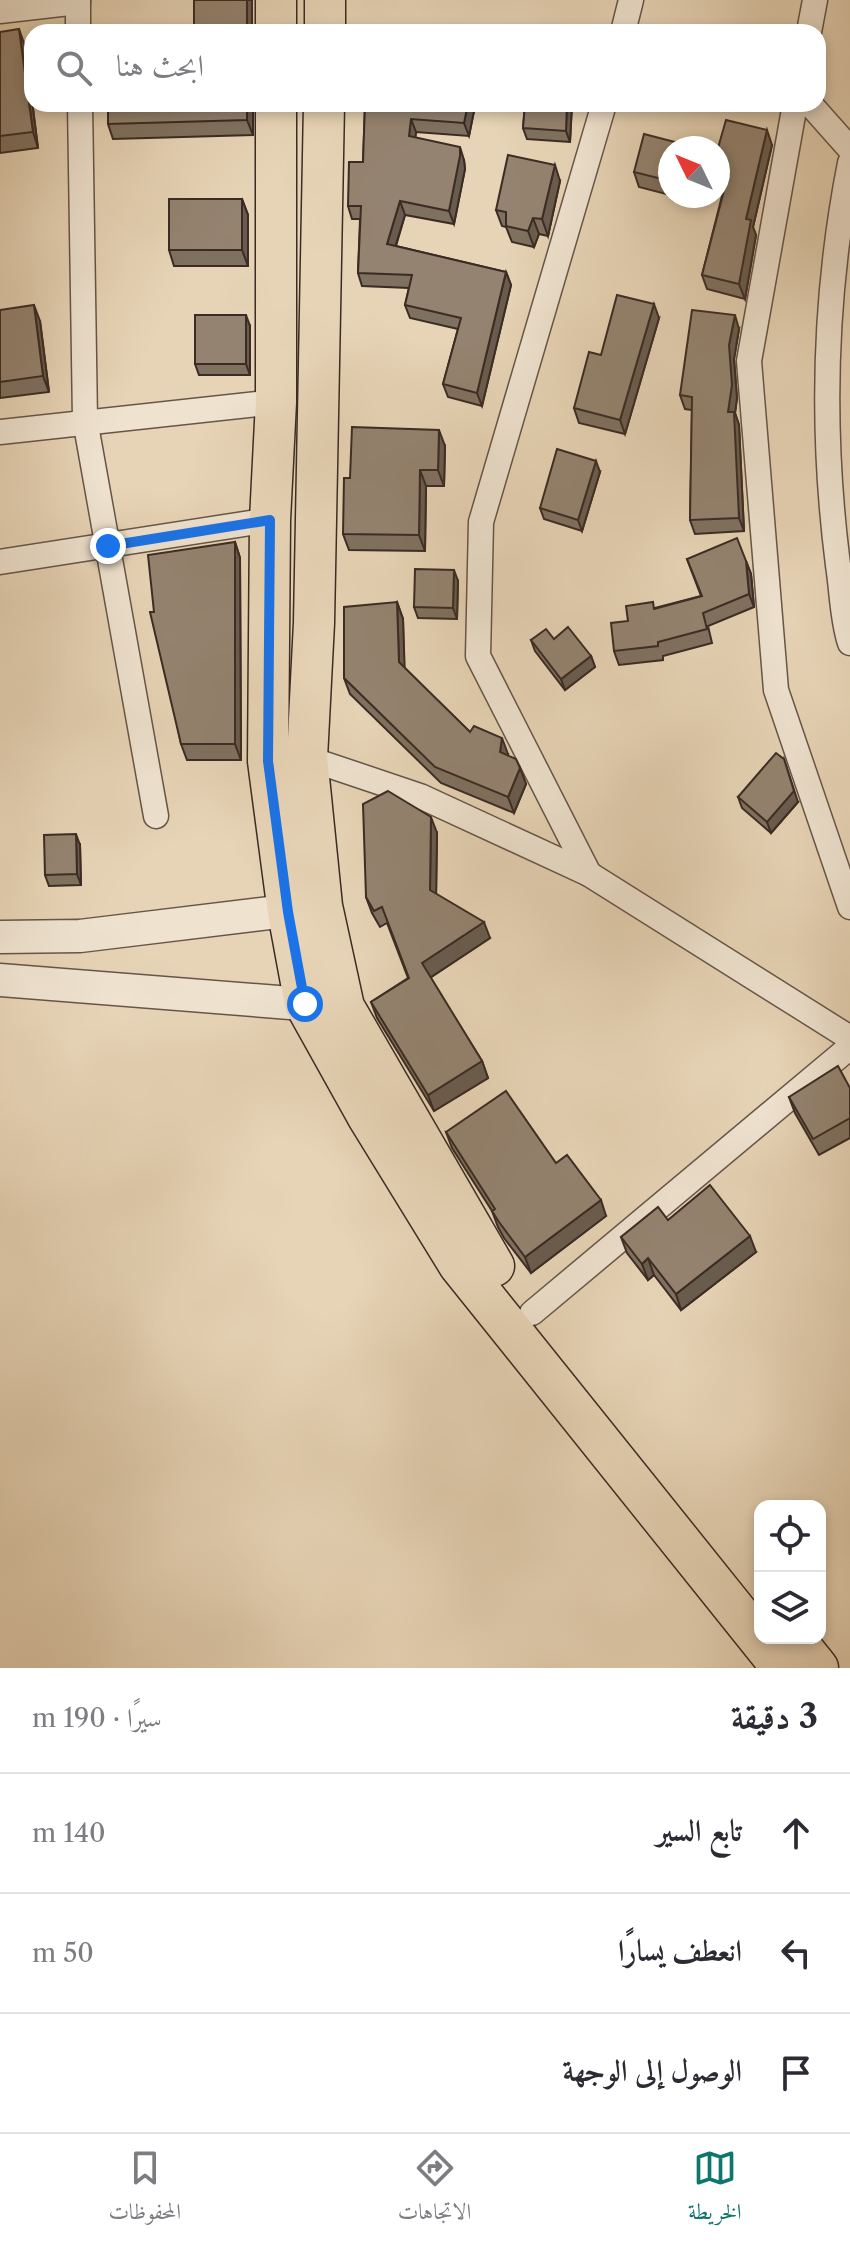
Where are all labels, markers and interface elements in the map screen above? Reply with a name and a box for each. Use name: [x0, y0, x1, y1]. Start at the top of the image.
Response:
search box: [24, 24, 826, 112]
icon: search: [52, 46, 96, 90]
text: ابحث هنا: [116, 47, 204, 84]
north arrow: [658, 136, 730, 208]
route end: [90, 528, 126, 564]
route start: [287, 986, 323, 1022]
map controls: [754, 1500, 826, 1644]
button: locate: [754, 1500, 826, 1572]
button: layers: [754, 1572, 826, 1644]
text: 3 دقيقة: [731, 1695, 818, 1737]
text: سيرًا · 190 m: [32, 1702, 162, 1734]
icon: ahead: [774, 1811, 818, 1855]
text: تابع السير: [656, 1812, 742, 1849]
text: 140 m: [32, 1817, 106, 1849]
icon: left: [774, 1931, 818, 1975]
text: انعطف يسارًا: [618, 1932, 742, 1969]
text: 50 m: [32, 1937, 94, 1969]
icon: arrive: [774, 2051, 818, 2095]
text: الوصول إلى الوجهة: [563, 2052, 742, 2089]
tab: المحفوظات: [108, 2146, 181, 2233]
tab: الاتجاهات: [398, 2146, 471, 2233]
tab: الخريطة: [688, 2146, 742, 2233]

